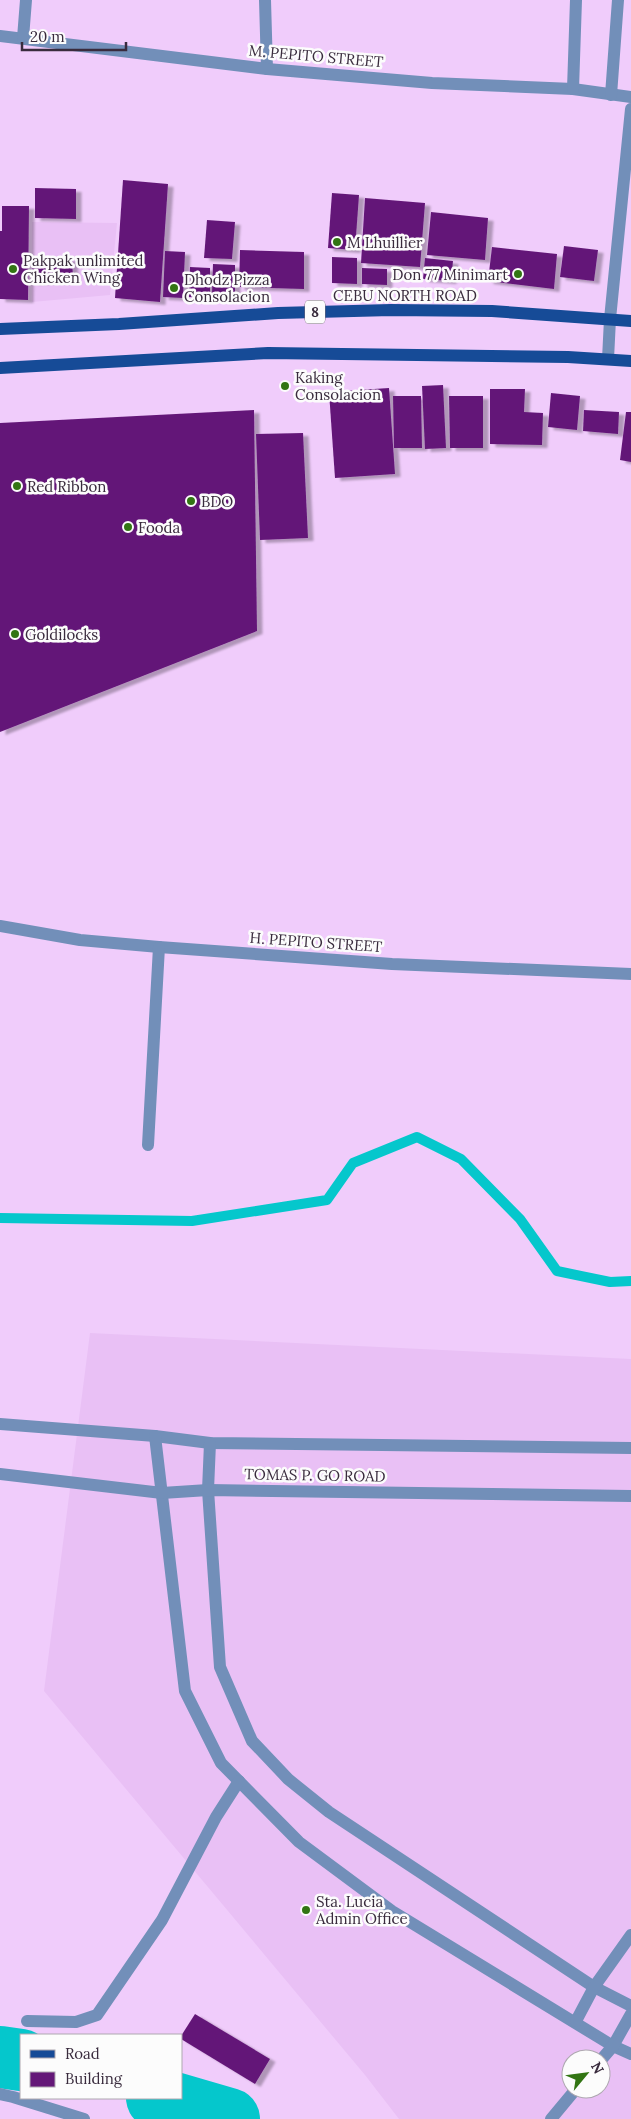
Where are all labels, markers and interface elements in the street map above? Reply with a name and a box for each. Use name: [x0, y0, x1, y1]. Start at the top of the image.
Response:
scale bar: [22, 20, 126, 52]
text: 20 m: [30, 27, 65, 46]
street label: M. PEPITO STREET: [248, 41, 384, 71]
place label: M Lhuillier: [347, 233, 423, 252]
marker: M Lhuillier: [331, 236, 343, 248]
place label: Pakpak unlimited Chicken Wing: [23, 251, 144, 287]
marker: Pakpak unlimited Chicken Wing: [7, 263, 19, 275]
place label: Don 77 Minimart: [392, 265, 508, 284]
marker: Don 77 Minimart: [512, 268, 524, 280]
place label: Dhodz Pizza Consolacion: [184, 270, 270, 306]
marker: Dhodz Pizza Consolacion: [168, 282, 180, 294]
street label: CEBU NORTH ROAD: [333, 286, 477, 305]
road number: 8: [305, 300, 325, 324]
place label: Kaking Consolacion: [295, 368, 381, 404]
marker: Kaking Consolacion: [279, 380, 291, 392]
place label: Red Ribbon: [27, 477, 106, 496]
marker: Red Ribbon: [11, 480, 23, 492]
place label: BDO: [201, 492, 233, 511]
marker: BDO: [185, 495, 197, 507]
place label: Fooda: [138, 518, 181, 537]
marker: Fooda: [122, 521, 134, 533]
place label: Goldilocks: [25, 625, 98, 644]
marker: Goldilocks: [9, 628, 21, 640]
street label: H. PEPITO STREET: [249, 928, 383, 956]
street label: TOMAS P. GO ROAD: [244, 1464, 386, 1486]
place label: Sta. Lucia Admin Office: [315, 1892, 408, 1928]
marker: Sta. Lucia Admin Office: [300, 1904, 312, 1916]
legend: [20, 2034, 182, 2099]
text: Road: [65, 2044, 100, 2063]
north arrow: [561, 2049, 611, 2099]
text: N: [587, 2059, 608, 2077]
text: Building: [65, 2069, 123, 2088]

